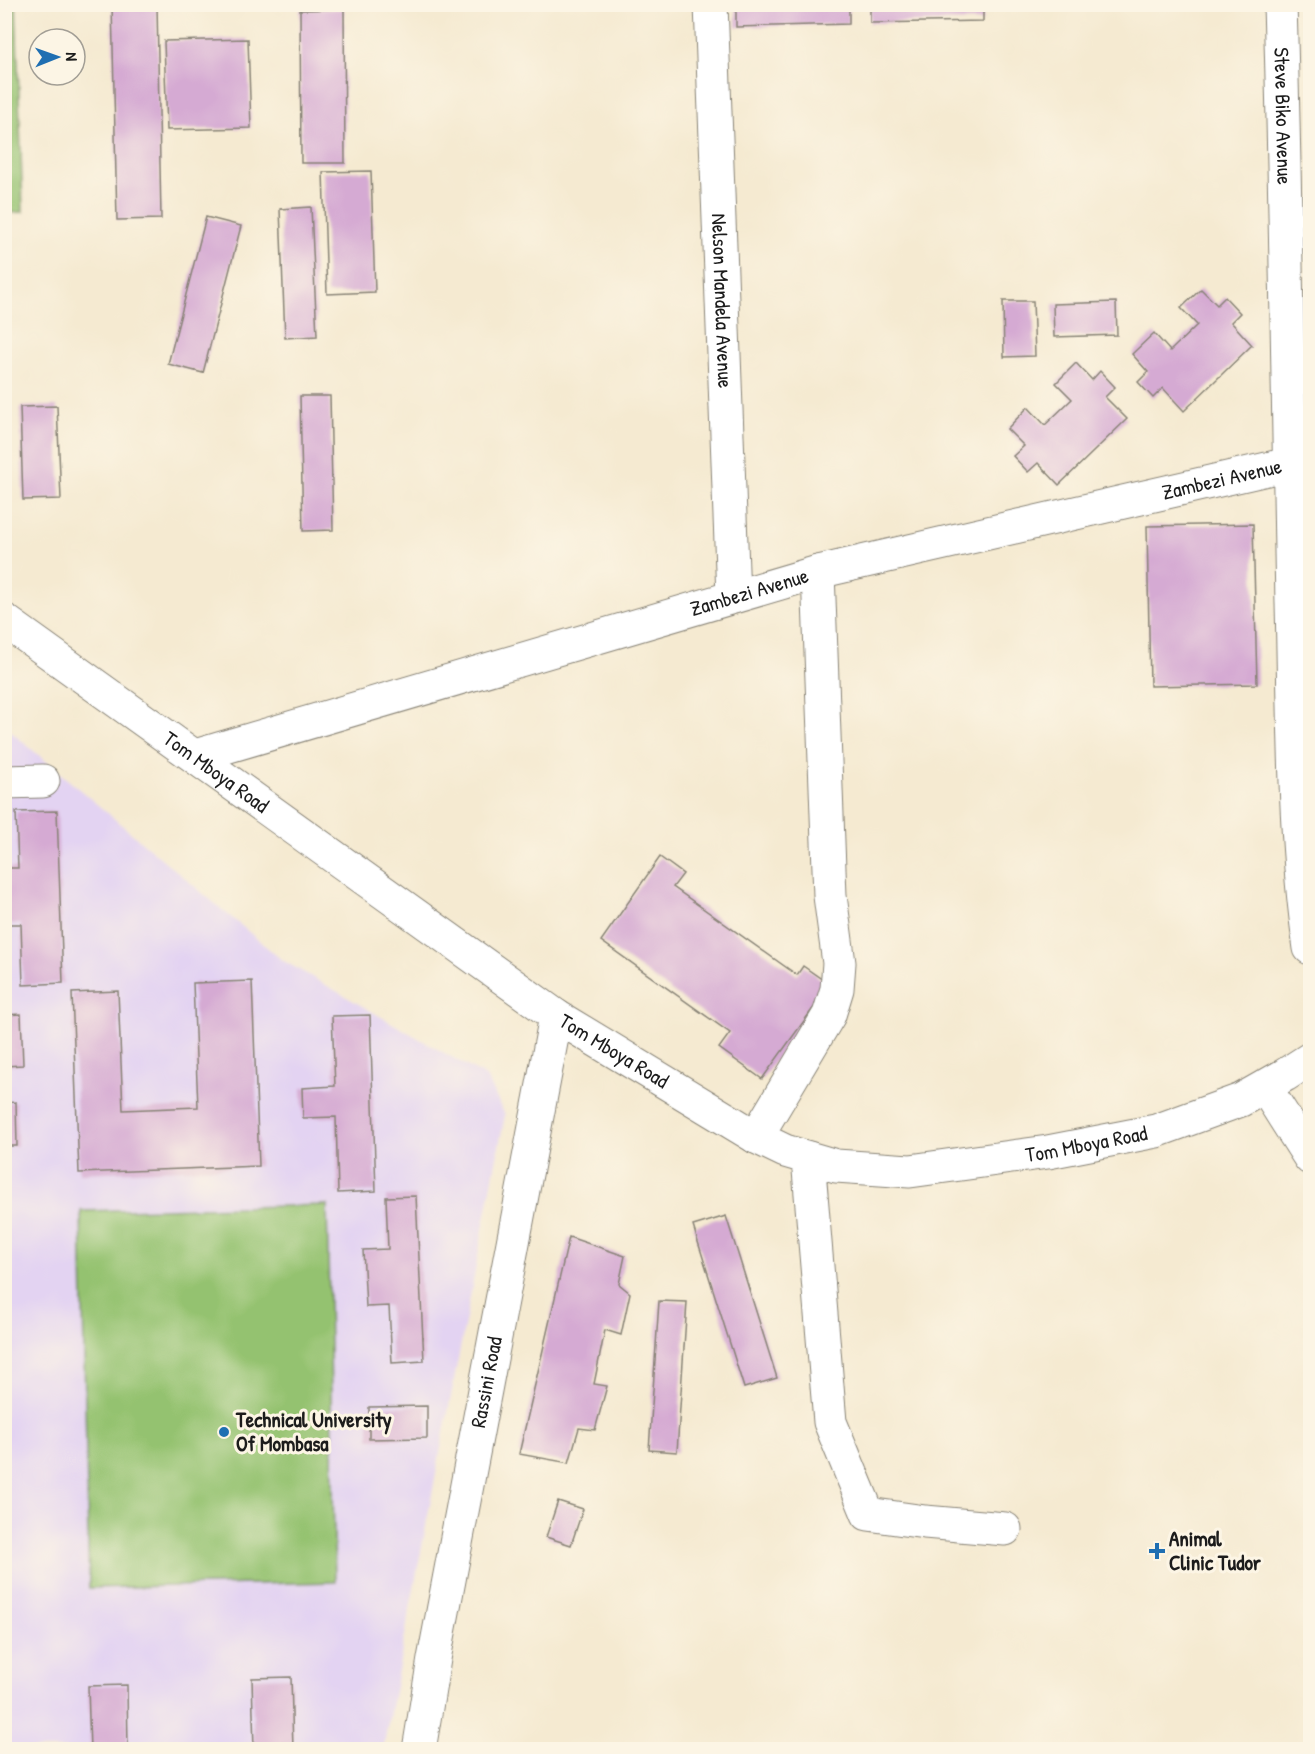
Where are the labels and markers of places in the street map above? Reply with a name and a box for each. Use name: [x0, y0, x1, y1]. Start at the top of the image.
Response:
place label: Technical University Of Mombasa: [235, 1405, 392, 1458]
marker: Technical University Of Mombasa: [217, 1425, 231, 1439]
place label: Animal Clinic Tudor: [1169, 1524, 1262, 1577]
marker: Animal Clinic Tudor: [1150, 1544, 1164, 1558]

